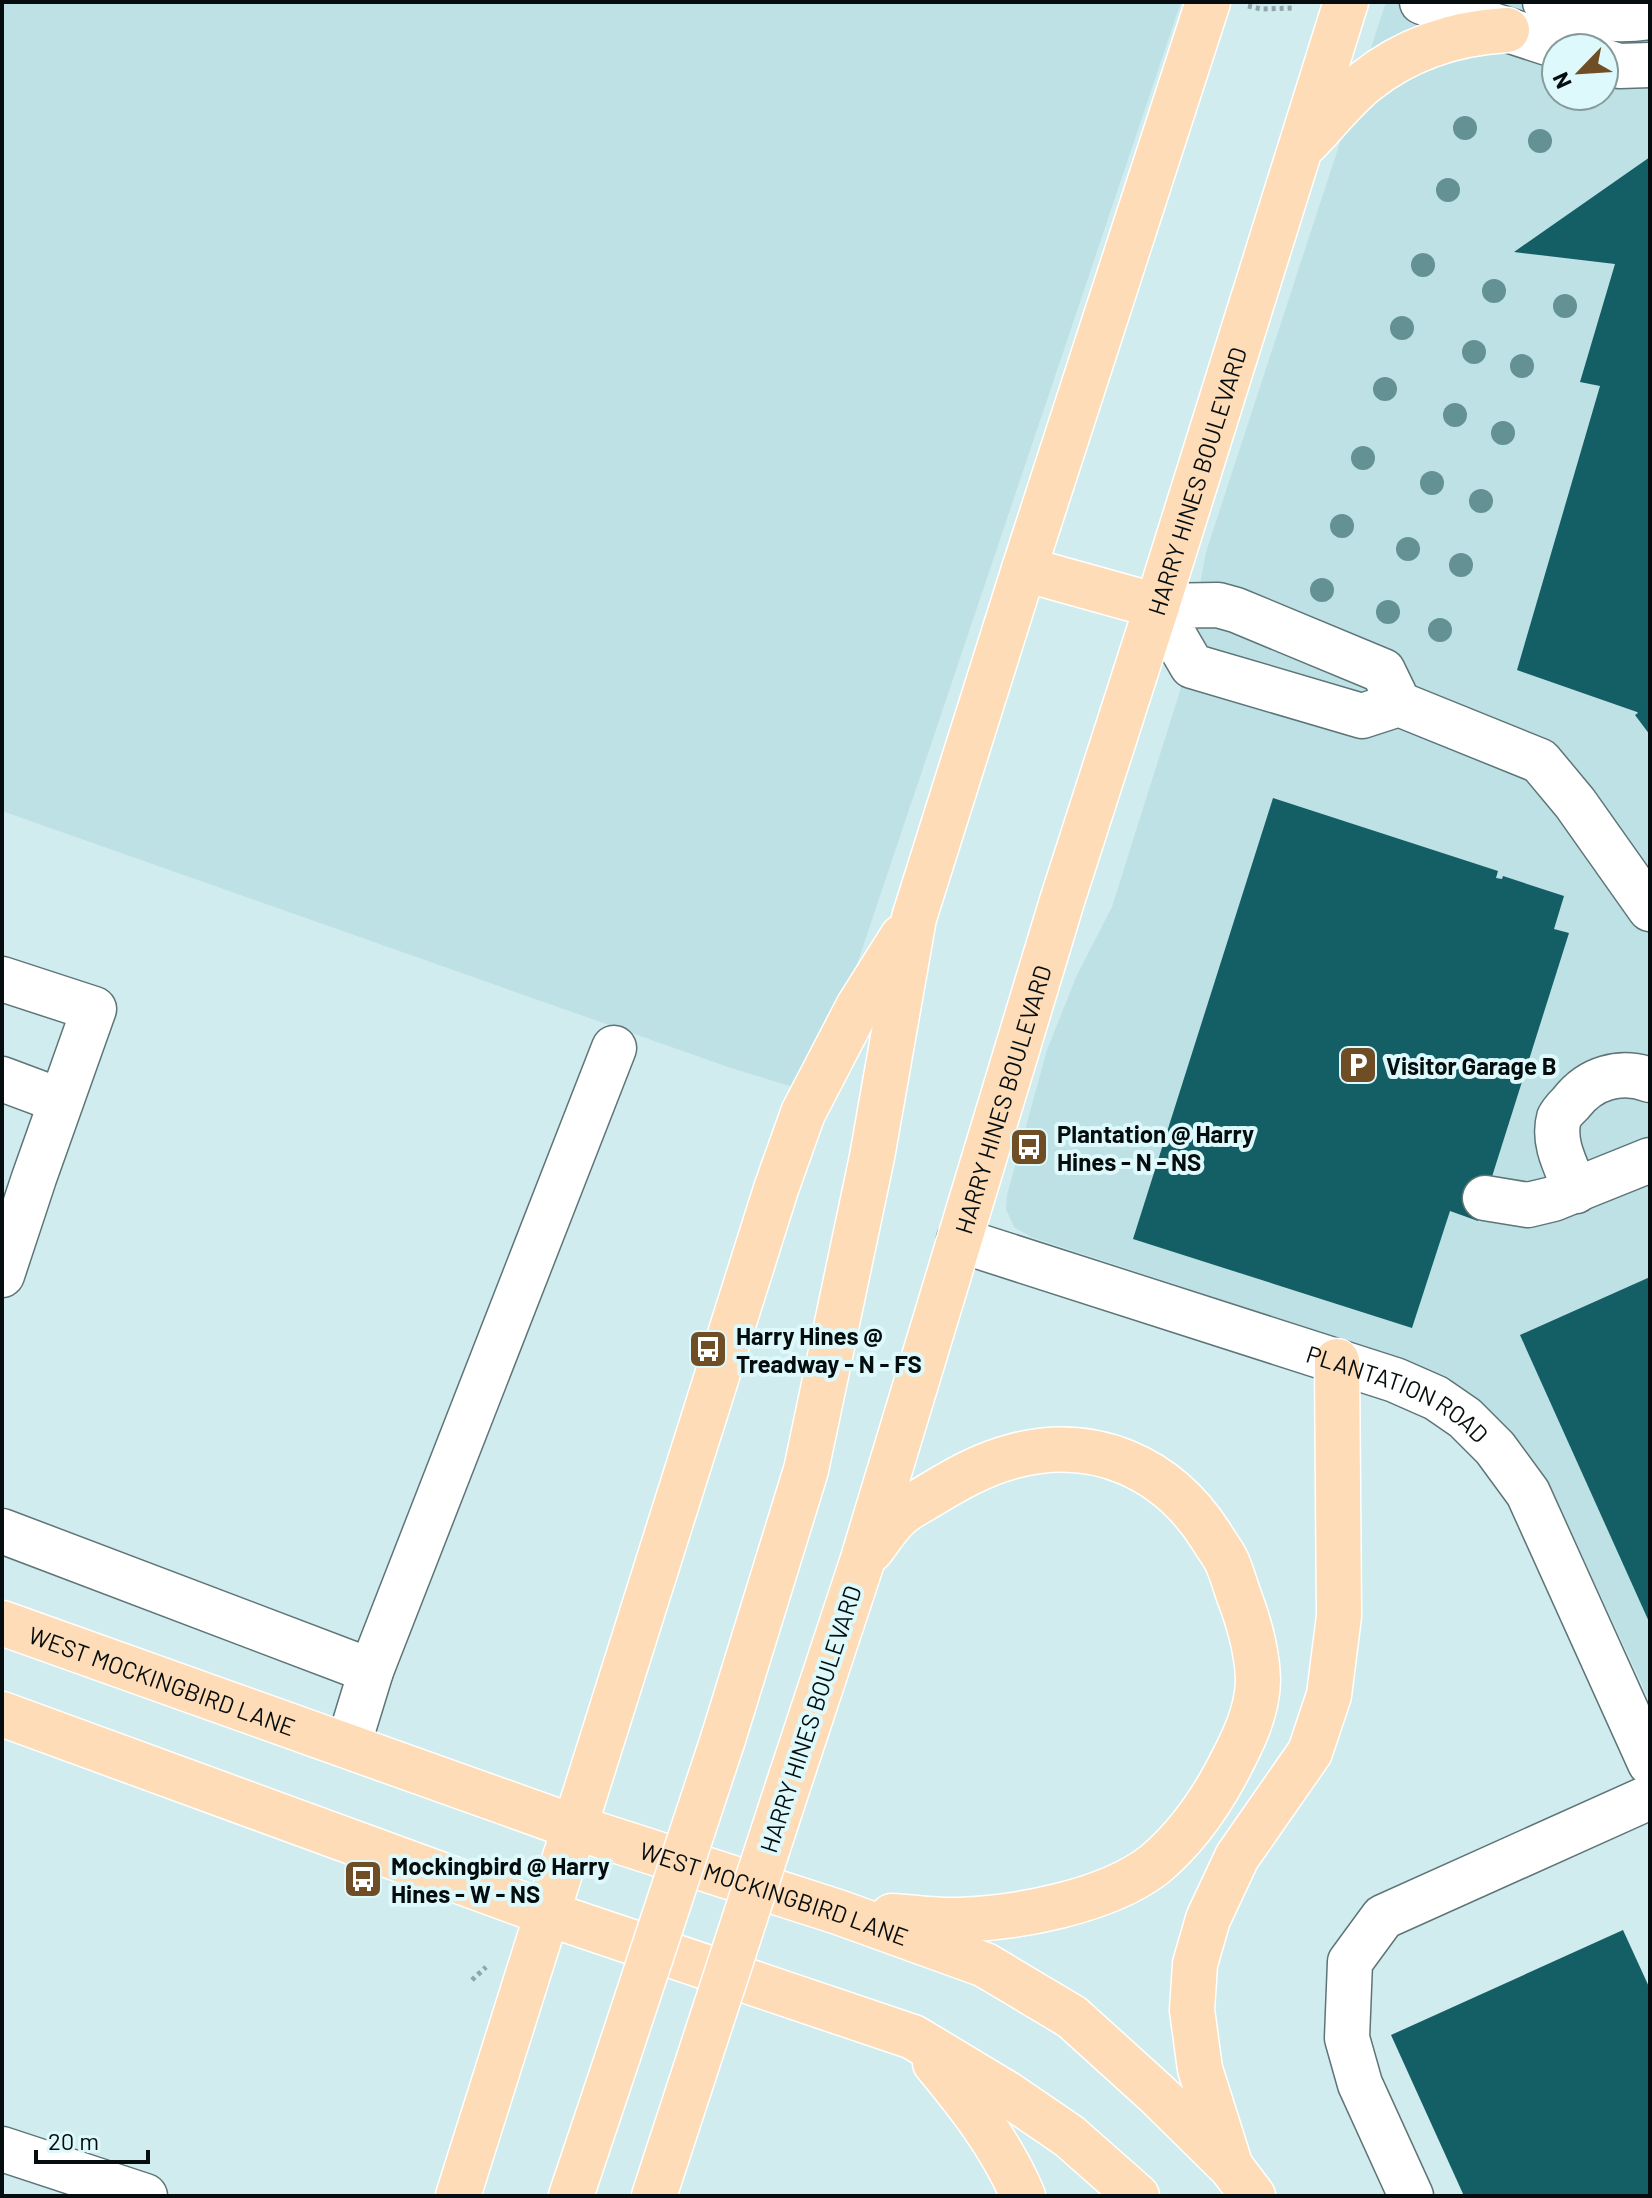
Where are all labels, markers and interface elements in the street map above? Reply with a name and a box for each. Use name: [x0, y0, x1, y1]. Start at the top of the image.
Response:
north arrow: [1540, 32, 1620, 112]
text: N: [1546, 69, 1576, 93]
street label: HARRY HINES BOULEVARD: [1141, 343, 1252, 619]
street label: HARRY HINES BOULEVARD: [948, 961, 1056, 1237]
parking icon: Visitor Garage B: [1337, 1044, 1379, 1086]
place label: Visitor Garage B: [1386, 1051, 1557, 1080]
place label: Plantation @ Harry Hines - N - NS: [1057, 1119, 1254, 1176]
bus stop icon: Plantation @ Harry Hines - N - NS: [1008, 1126, 1050, 1168]
place label: Harry Hines @ Treadway - N - FS: [736, 1321, 922, 1378]
bus stop icon: Harry Hines @ Treadway - N - FS: [687, 1328, 729, 1370]
street label: PLANTATION ROAD: [1303, 1338, 1495, 1448]
street label: HARRY HINES BOULEVARD: [753, 1582, 867, 1856]
street label: WEST MOCKINGBIRD LANE: [25, 1619, 299, 1741]
street label: WEST MOCKINGBIRD LANE: [636, 1835, 912, 1951]
place label: Mockingbird @ Harry Hines - W - NS: [391, 1851, 610, 1908]
bus stop icon: Mockingbird @ Harry Hines - W - NS: [342, 1858, 384, 1900]
scale bar: [36, 2114, 148, 2164]
text: 20 m: [48, 2126, 99, 2155]

